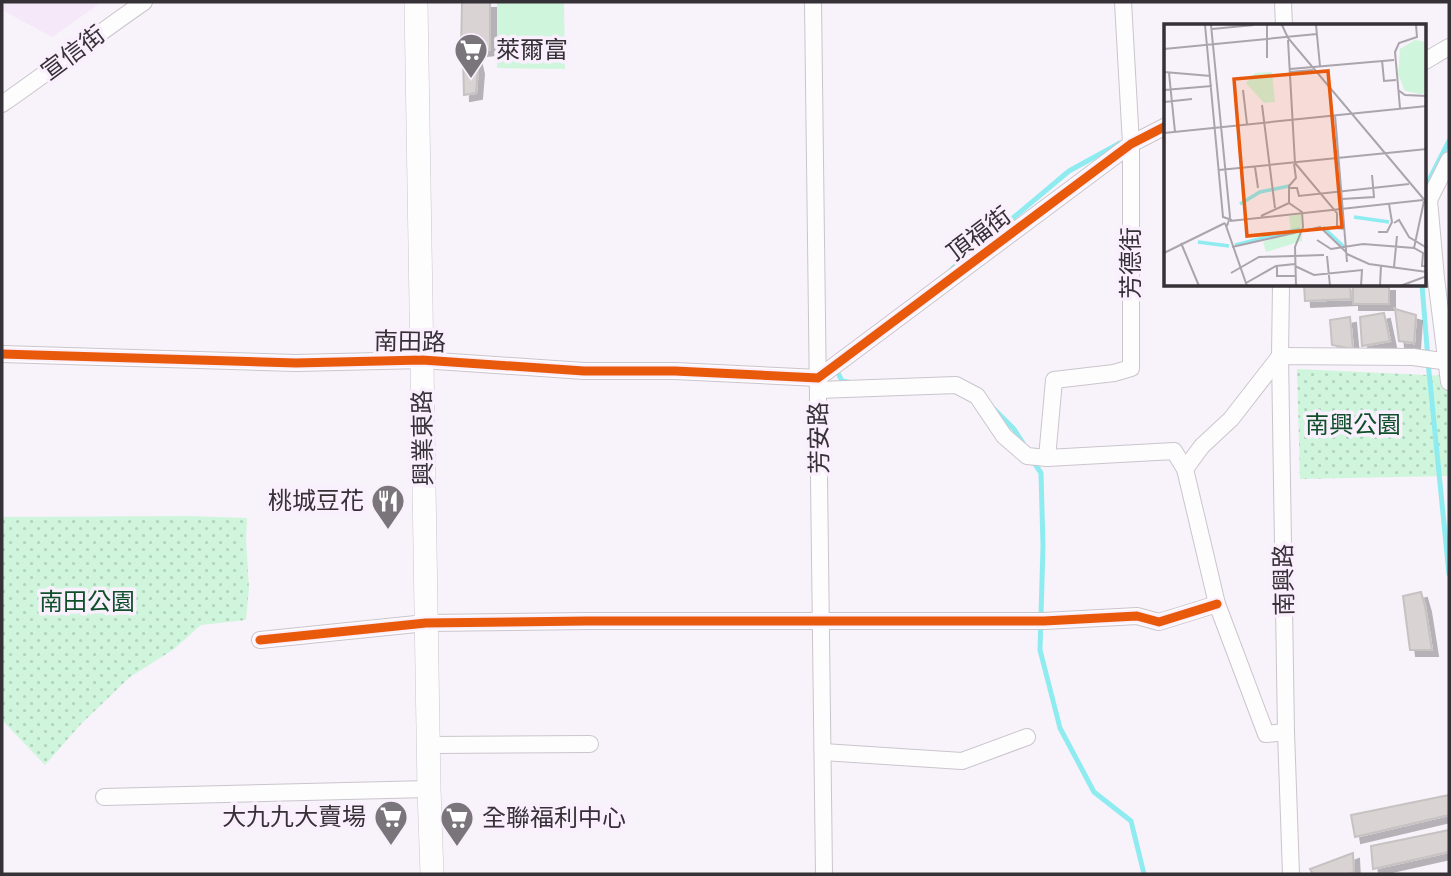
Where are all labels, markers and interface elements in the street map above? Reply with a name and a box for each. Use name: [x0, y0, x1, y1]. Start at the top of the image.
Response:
street label: 宣信街: [33, 17, 111, 87]
inset map: [1164, 24, 1426, 287]
supermarket icon: 萊爾富: [452, 31, 490, 80]
place label: 萊爾富: [496, 32, 568, 65]
street label: 頂福街: [939, 198, 1017, 268]
street label: 芳德街: [1113, 227, 1146, 299]
street label: 南田路: [374, 323, 446, 358]
street label: 興業東路: [404, 390, 439, 486]
street label: 芳安路: [800, 402, 835, 474]
park label: 南興公園: [1305, 407, 1401, 440]
restaurant icon: 桃城豆花: [369, 482, 407, 531]
place label: 桃城豆花: [268, 483, 364, 516]
street label: 南興路: [1265, 544, 1300, 616]
park label: 南田公園: [39, 584, 135, 617]
supermarket icon: 大九九大賣場: [372, 798, 410, 847]
place label: 大九九大賣場: [222, 799, 366, 832]
supermarket icon: 全聯福利中心: [438, 799, 476, 848]
place label: 全聯福利中心: [482, 800, 626, 833]

